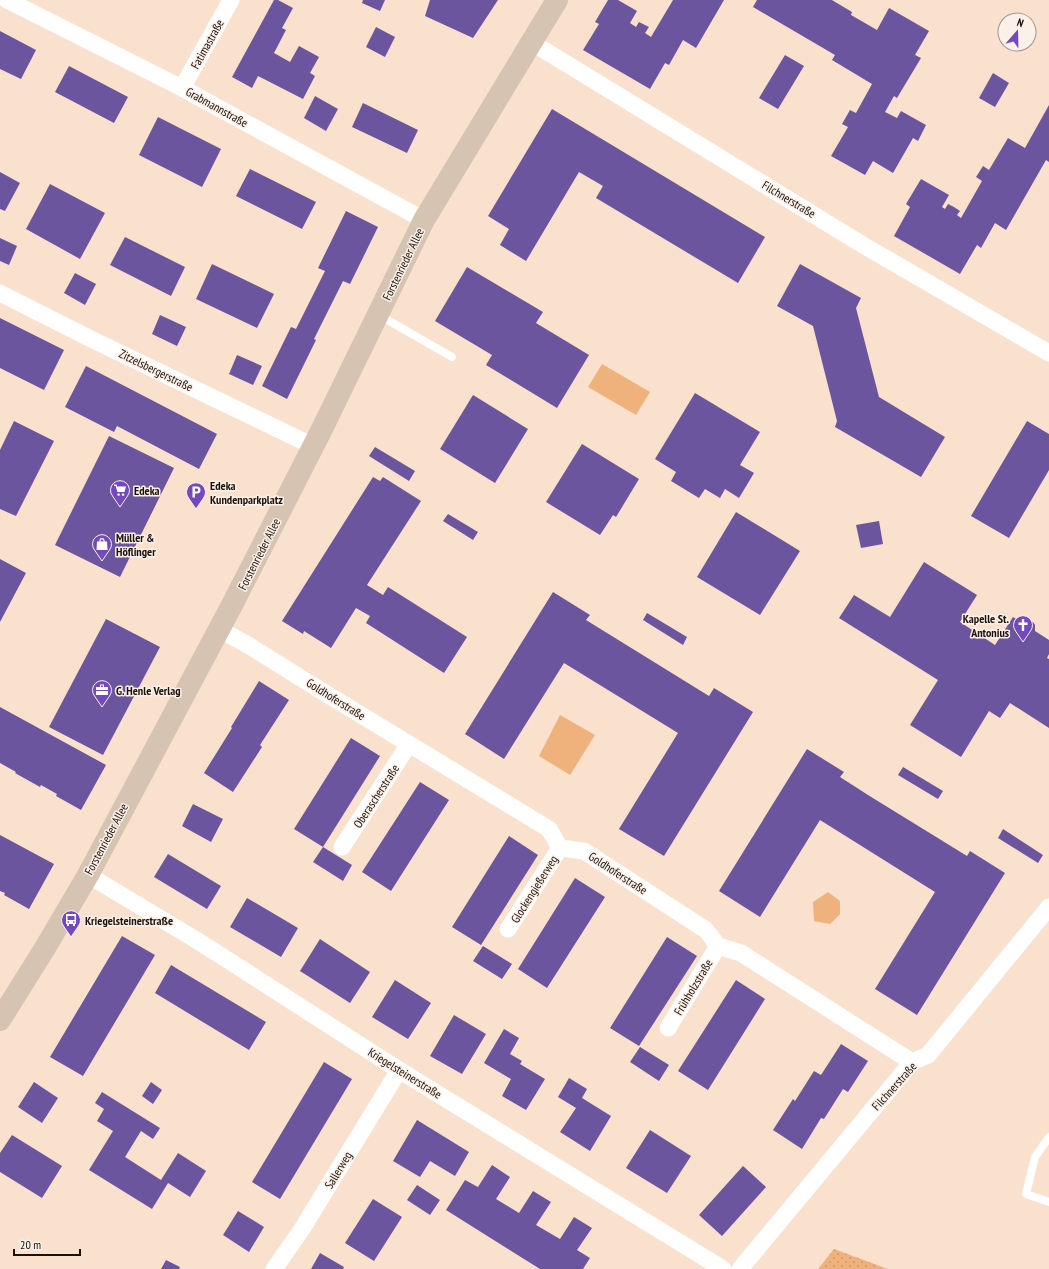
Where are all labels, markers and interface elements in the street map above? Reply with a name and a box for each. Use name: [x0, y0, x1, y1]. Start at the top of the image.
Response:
north arrow: [997, 12, 1037, 52]
text: N: [1015, 15, 1026, 30]
street label: Fatimastraße: [187, 16, 227, 71]
street label: Grabmannstraße: [183, 84, 251, 130]
street label: Filchnerstraße: [760, 177, 818, 221]
street label: Forstenrieder Allee: [379, 225, 427, 303]
street label: Zitzelsbergerstraße: [117, 346, 195, 394]
place label: Edeka Kundenparkplatz: [210, 478, 283, 507]
supermarket icon: Edeka: [109, 479, 131, 507]
parking icon: Edeka Kundenparkplatz: [185, 481, 207, 509]
place label: Edeka: [134, 483, 160, 498]
street label: Forstenrieder Allee: [234, 516, 284, 592]
place label: Müller & Höflinger: [116, 530, 156, 559]
shop icon: Müller & Höflinger: [91, 533, 113, 561]
place label: Kapelle St. Antonius: [963, 611, 1009, 640]
church icon: Kapelle St. Antonius: [1012, 614, 1034, 642]
street label: Goldhoferstraße: [304, 675, 368, 723]
office icon: G. Henle Verlag: [91, 679, 113, 707]
place label: G. Henle Verlag: [116, 683, 181, 698]
street label: Oberascherstraße: [350, 761, 402, 831]
street label: Forstenrieder Allee: [81, 801, 131, 877]
street label: Goldhoferstraße: [586, 848, 650, 898]
street label: Glockengießerweg: [507, 852, 561, 926]
bus stop icon: Kriegelsteinerstraße: [60, 909, 82, 937]
place label: Kriegelsteinerstraße: [85, 913, 173, 928]
street label: Frühholzstraße: [670, 956, 716, 1018]
street label: Kriegelsteinerstraße: [365, 1044, 445, 1102]
street label: Filchnerstraße: [868, 1059, 920, 1113]
street label: Sallerweg: [321, 1149, 355, 1191]
scale bar: [14, 1231, 80, 1257]
text: 20 m: [20, 1237, 41, 1252]

